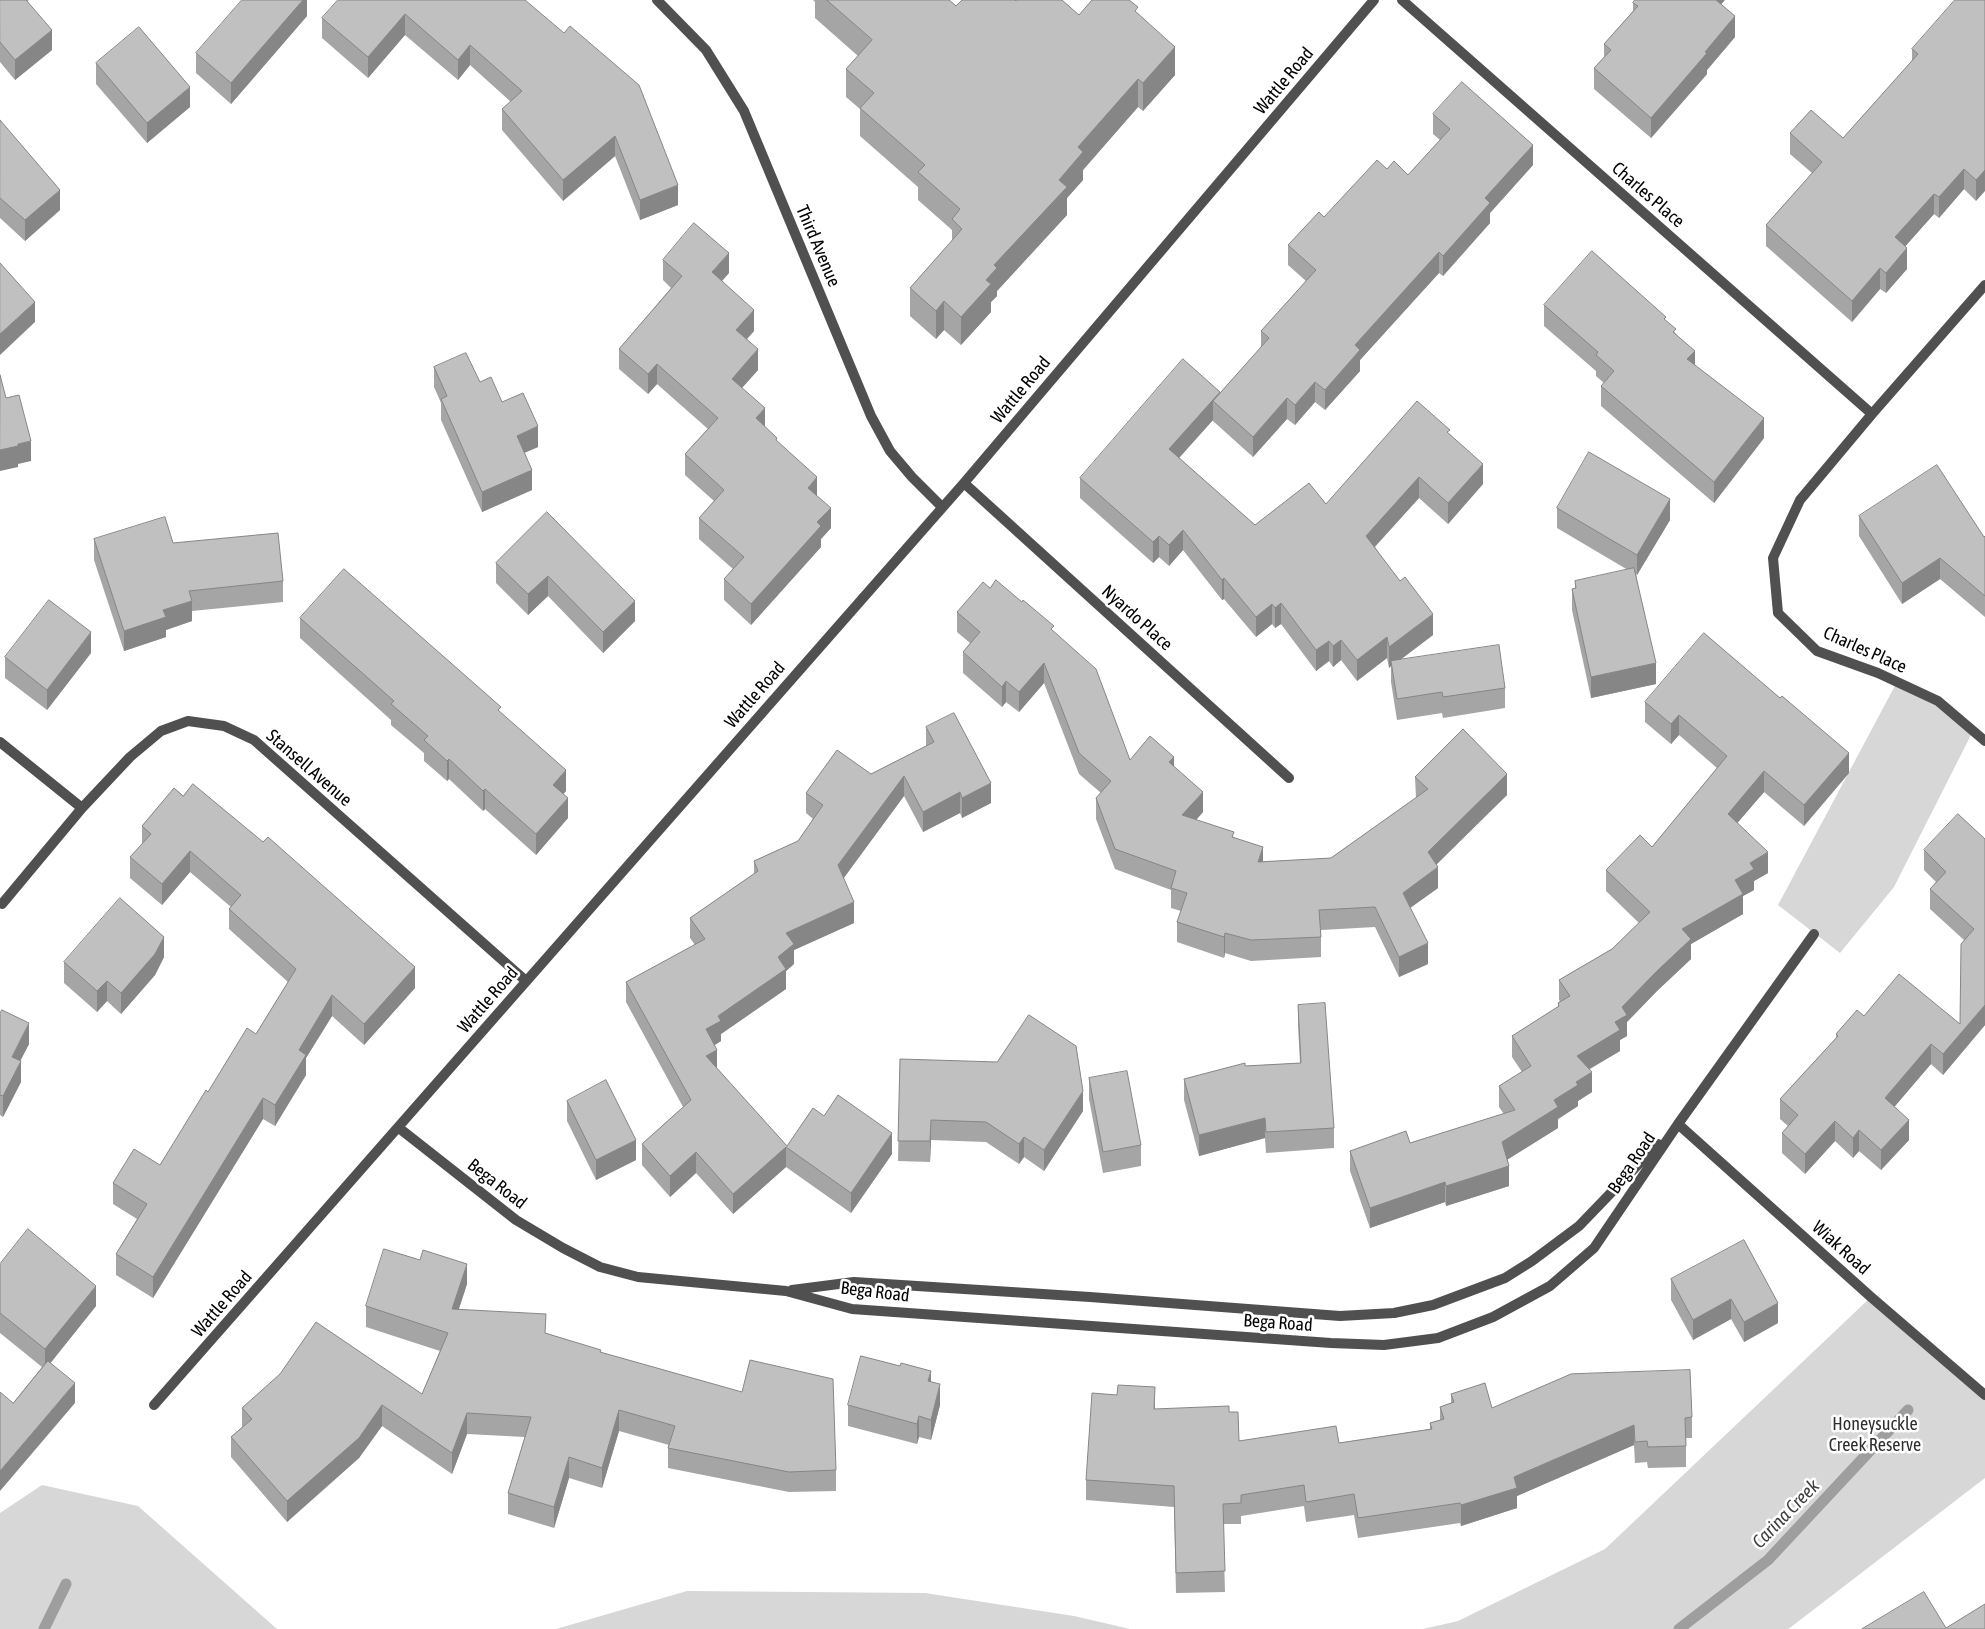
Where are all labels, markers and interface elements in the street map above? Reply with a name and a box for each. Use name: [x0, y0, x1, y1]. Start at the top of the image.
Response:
street label: Wattle Road: [1250, 43, 1318, 119]
street label: Charles Place: [1607, 158, 1689, 232]
street label: Third Avenue: [791, 202, 845, 290]
street label: Wattle Road: [987, 352, 1055, 428]
street label: Nyardo Place: [1097, 581, 1177, 655]
street label: Charles Place: [1820, 622, 1910, 678]
street label: Wattle Road: [720, 657, 790, 733]
street label: Stansell Avenue: [262, 725, 356, 811]
street label: Wattle Road: [453, 962, 523, 1038]
street label: Bega Road: [1604, 1128, 1660, 1198]
street label: Bega Road: [463, 1154, 531, 1214]
street label: Wiak Road: [1808, 1216, 1874, 1280]
street label: Wattle Road: [187, 1266, 257, 1342]
street label: Bega Road: [839, 1277, 911, 1307]
street label: Bega Road: [1243, 1310, 1313, 1336]
park label: Honeysuckle Creek Reserve: [1829, 1413, 1921, 1456]
water label: Carina Creek: [1748, 1475, 1824, 1553]

